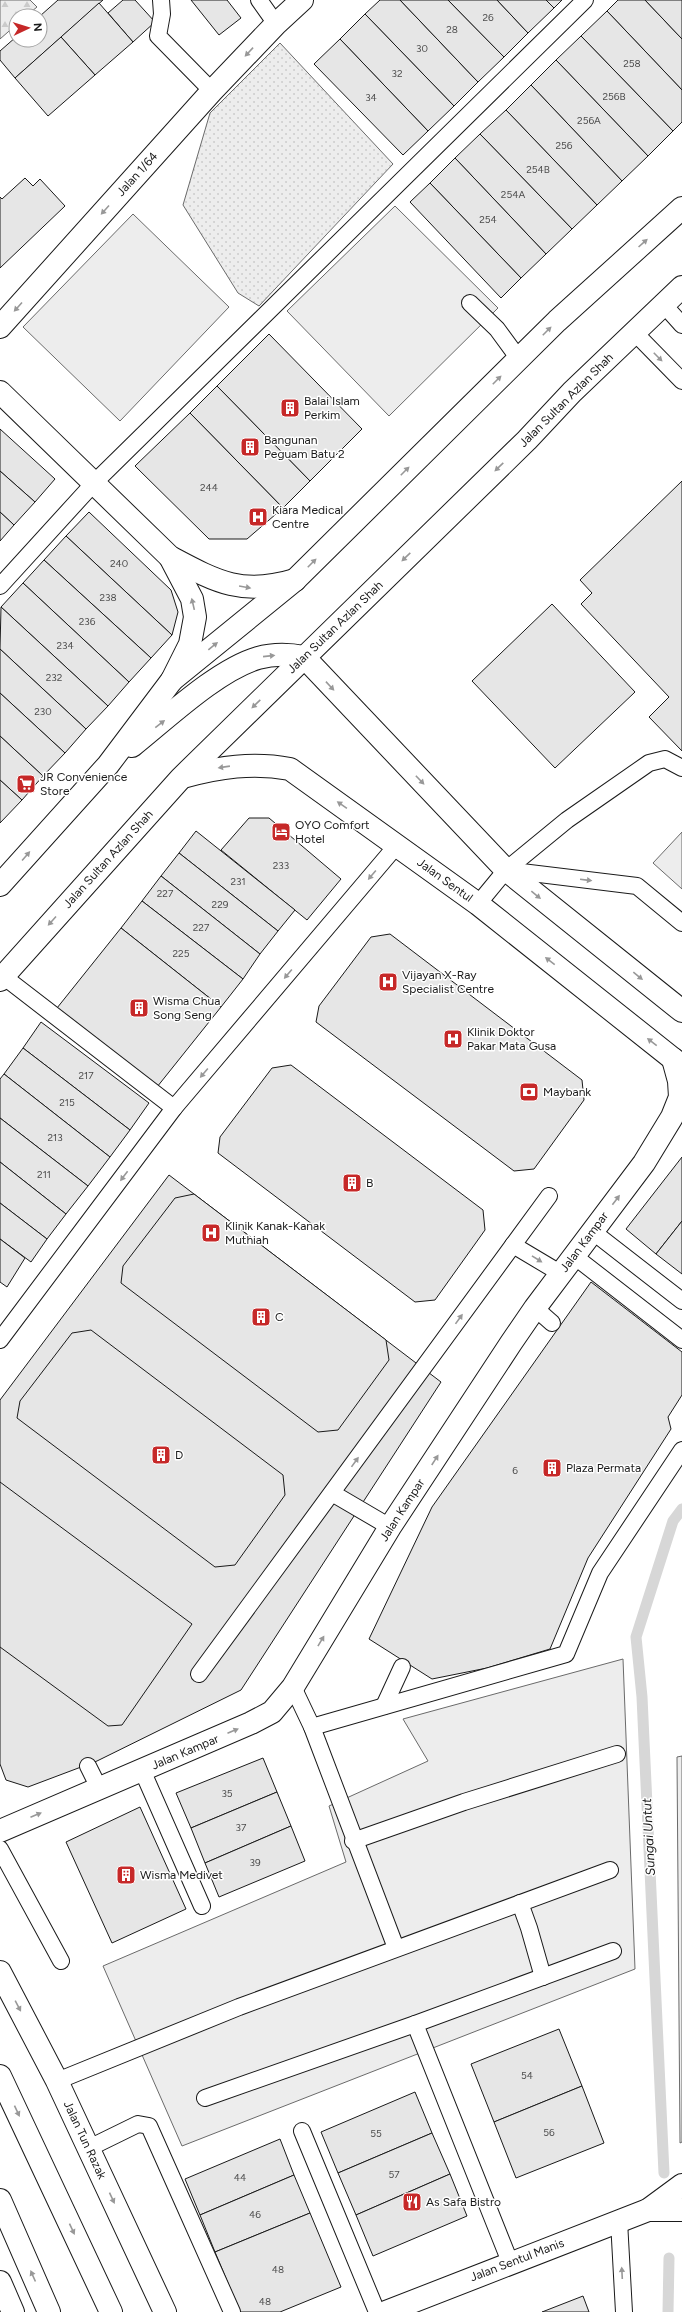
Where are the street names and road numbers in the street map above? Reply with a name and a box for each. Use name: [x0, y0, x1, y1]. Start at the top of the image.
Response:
street label: Jalan 1/64: [114, 149, 161, 199]
street label: Jalan Sultan Azlan Shah: [516, 350, 616, 450]
street label: Jalan Sultan Azlan Shah: [284, 578, 386, 676]
street label: Jalan Sultan Azlan Shah: [60, 807, 156, 911]
street label: Jalan Sentul: [415, 855, 475, 905]
street label: Jalan Kampar: [557, 1209, 611, 1275]
street label: Jalan Kampar: [377, 1476, 427, 1544]
street label: Jalan Kampar: [149, 1732, 221, 1772]
street label: Jalan Tun Razak: [61, 2099, 109, 2181]
street label: Jalan Sentul Manis: [468, 2235, 566, 2284]

